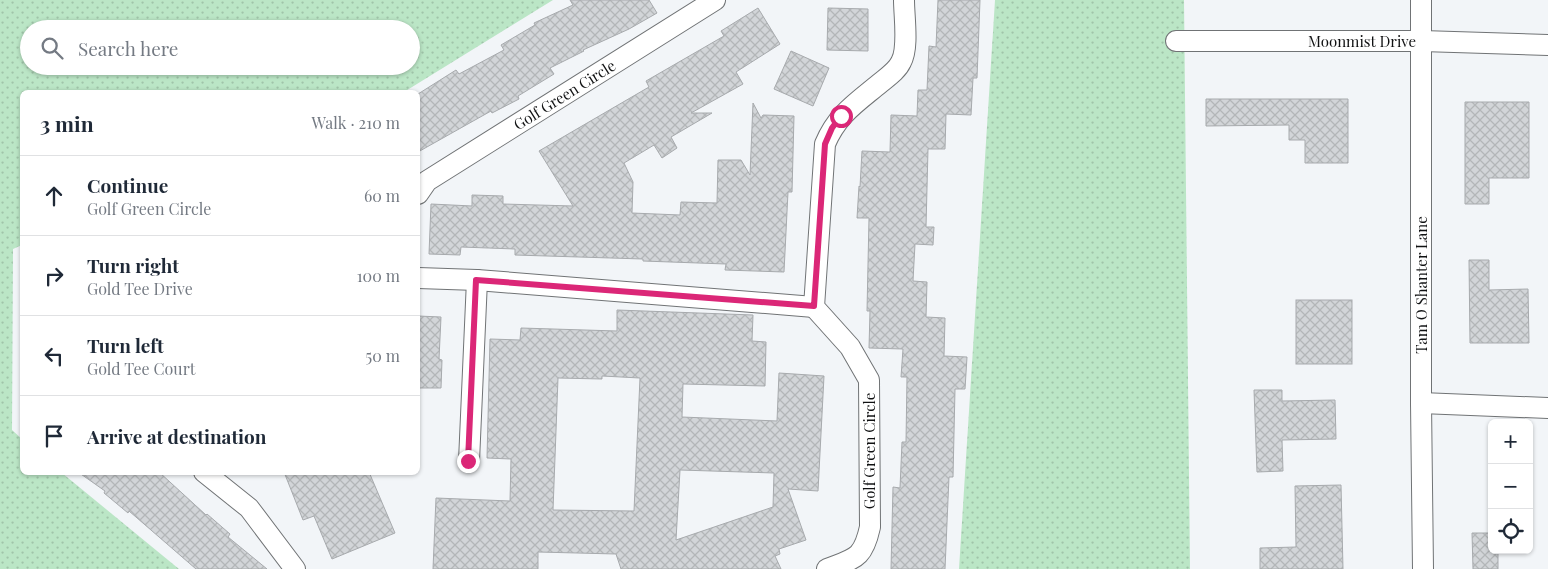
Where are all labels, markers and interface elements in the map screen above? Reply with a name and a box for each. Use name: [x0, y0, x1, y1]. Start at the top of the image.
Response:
search box: [20, 20, 420, 75]
street label: Moonmist Drive: [1308, 31, 1416, 51]
icon: search: [38, 34, 66, 62]
text: Search here: [78, 35, 178, 61]
street label: Golf Green Circle: [510, 55, 619, 134]
route start: [830, 105, 853, 128]
text: 3 min: [40, 109, 94, 137]
text: Walk · 210 m: [312, 112, 400, 133]
text: Continue: [87, 172, 168, 198]
icon: ahead: [40, 182, 68, 210]
text: 60 m: [364, 185, 400, 206]
text: Golf Green Circle: [87, 198, 211, 219]
street label: Tam O Shanter Lane: [1411, 216, 1431, 354]
text: Turn right: [87, 252, 179, 278]
icon: right: [40, 262, 68, 290]
text: 100 m: [357, 265, 400, 286]
text: Gold Tee Drive: [87, 278, 193, 299]
text: Turn left: [87, 332, 164, 358]
icon: left: [40, 342, 68, 370]
text: 50 m: [366, 345, 400, 366]
text: Gold Tee Court: [87, 358, 195, 379]
street label: Golf Green Circle: [859, 393, 879, 509]
map controls: [1488, 419, 1533, 554]
button: +: [1488, 419, 1533, 464]
icon: arrive: [40, 422, 68, 450]
text: Arrive at destination: [87, 423, 267, 449]
route end: [457, 450, 480, 473]
button: −: [1488, 464, 1533, 509]
button: locate: [1488, 509, 1533, 554]

